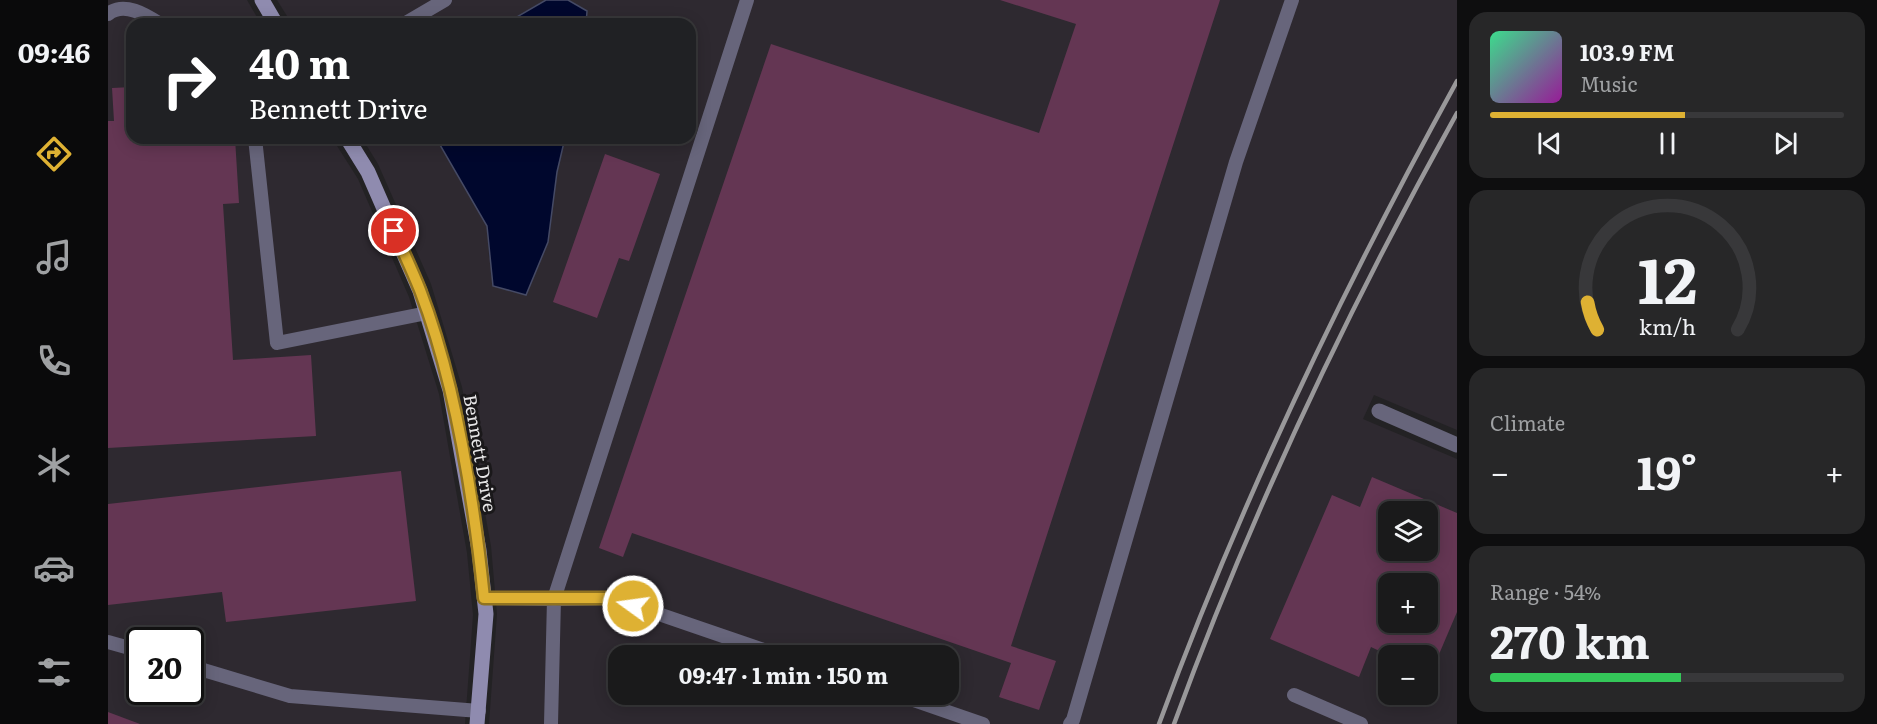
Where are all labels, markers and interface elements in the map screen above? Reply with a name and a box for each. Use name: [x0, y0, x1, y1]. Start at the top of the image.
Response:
text: 40 m: [249, 30, 350, 92]
text: 09:46: [18, 31, 90, 71]
text: 103.9 FM: [1580, 35, 1675, 68]
icon: right: [150, 42, 228, 120]
text: Music: [1580, 68, 1637, 98]
text: Bennett Drive: [249, 87, 428, 127]
icon: previous: [1533, 127, 1566, 160]
icon: pause: [1651, 127, 1684, 160]
icon: next: [1769, 127, 1802, 160]
icon: directions: [33, 133, 75, 175]
pin: [368, 205, 419, 256]
icon: arrive: [377, 214, 410, 247]
text: 12: [1637, 231, 1697, 323]
icon: music: [33, 236, 75, 278]
text: km/h: [1638, 310, 1696, 342]
icon: phone: [33, 340, 75, 382]
street label: Bennett Drive: [457, 392, 505, 514]
text: Climate: [1490, 407, 1565, 437]
text: 19°: [1637, 437, 1697, 504]
icon: climate: [33, 444, 75, 486]
text: −: [1490, 446, 1509, 495]
text: +: [1825, 446, 1844, 495]
map controls: [1378, 501, 1438, 705]
button: layers: [1378, 501, 1438, 561]
icon: car: [33, 547, 75, 589]
button: +: [1378, 573, 1438, 633]
position arrow: [601, 574, 665, 638]
text: Range · 54%: [1490, 576, 1601, 606]
text: 270 km: [1490, 606, 1650, 673]
speed limit sign: 20: [126, 627, 204, 705]
button: −: [1378, 645, 1438, 705]
icon: filters: [33, 651, 75, 693]
text: 09:47 · 1 min · 150 m: [679, 658, 888, 691]

